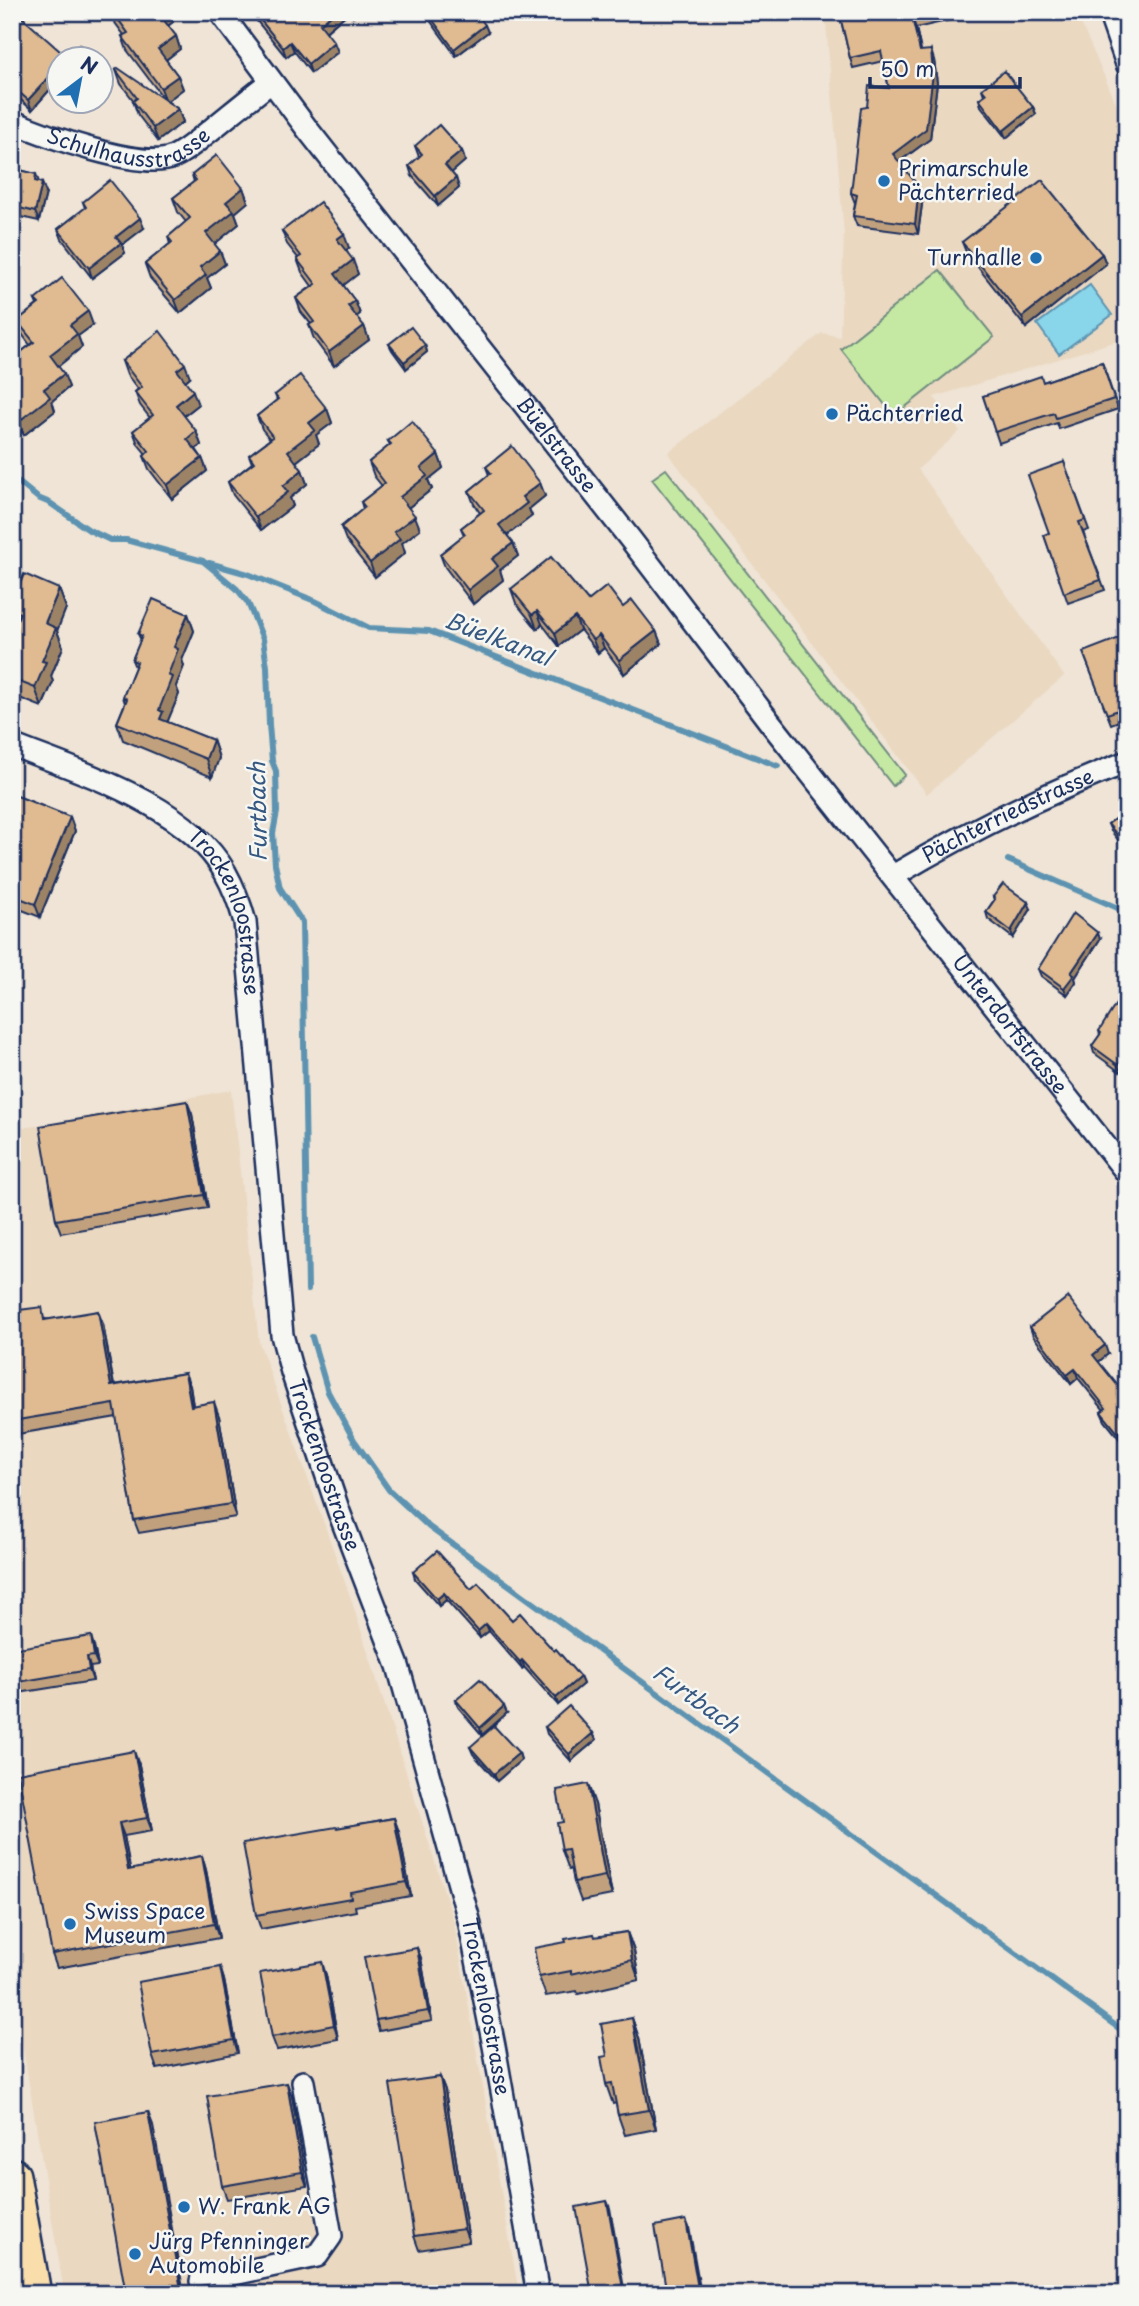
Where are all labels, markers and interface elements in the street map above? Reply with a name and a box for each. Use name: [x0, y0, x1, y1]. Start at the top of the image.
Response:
north arrow: [46, 46, 116, 116]
scale bar: [870, 46, 1020, 90]
text: N: [76, 49, 103, 81]
text: 50 m: [880, 52, 934, 84]
street label: Schulhausstrasse: [43, 118, 216, 174]
place label: Primarschule Pächterried: [898, 151, 1029, 207]
marker: Primarschule Pächterried: [876, 173, 892, 189]
place label: Turnhalle: [927, 240, 1022, 272]
marker: Turnhalle: [1028, 250, 1044, 266]
street label: Büelstrasse: [509, 388, 606, 499]
place label: Pächterried: [846, 396, 964, 428]
marker: Pächterried: [824, 406, 840, 422]
water label: Büelkanal: [440, 601, 561, 675]
street label: Pächterriedstrasse: [916, 759, 1098, 870]
water label: Furtbach: [238, 761, 275, 862]
street label: Trockenloostrasse: [182, 819, 269, 996]
street label: Unterdorfstrasse: [945, 946, 1077, 1100]
street label: Trockenloostrasse: [281, 1374, 370, 1555]
water label: Furtbach: [646, 1654, 748, 1742]
place label: Swiss Space Museum: [84, 1894, 205, 1950]
street label: Trockenloostrasse: [455, 1915, 520, 2097]
marker: Swiss Space Museum: [62, 1916, 78, 1932]
place label: W. Frank AG: [198, 2189, 331, 2221]
marker: W. Frank AG: [176, 2199, 192, 2215]
place label: Jürg Pfenninger Automobile: [149, 2224, 309, 2280]
marker: Jürg Pfenninger Automobile: [127, 2246, 143, 2262]

